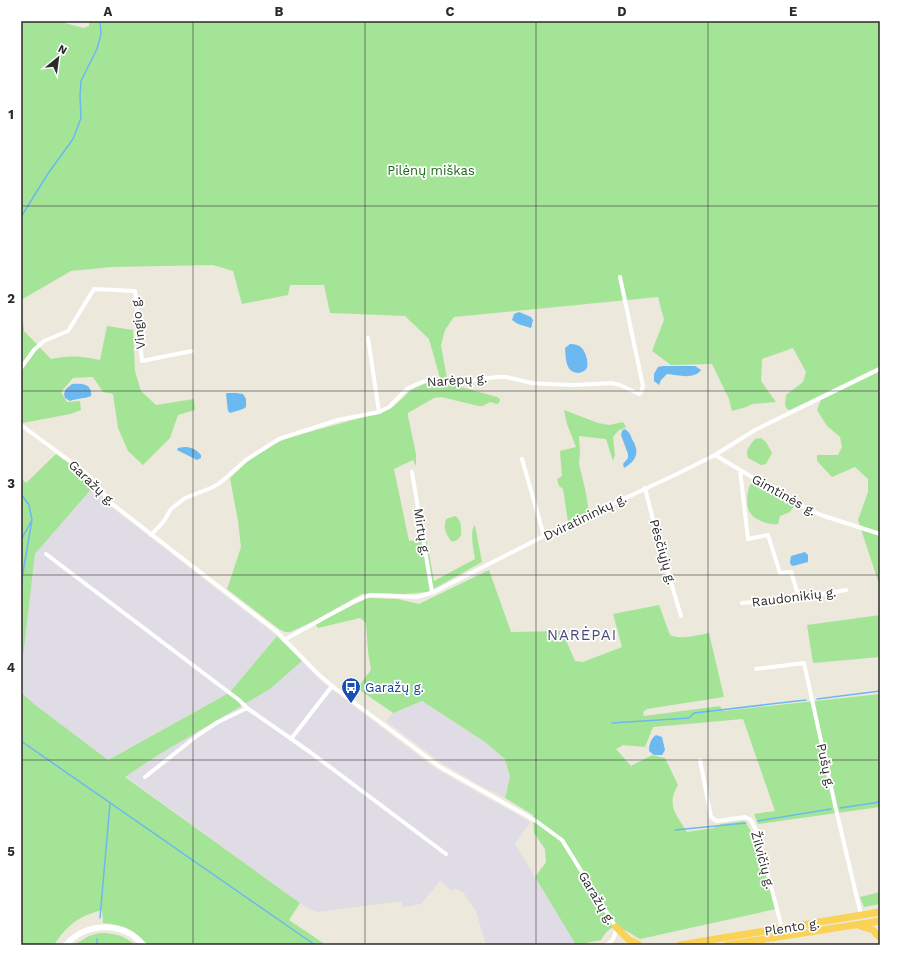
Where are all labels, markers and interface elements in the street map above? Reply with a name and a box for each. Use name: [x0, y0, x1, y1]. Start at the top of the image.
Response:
text: A: [104, 4, 113, 19]
text: B: [275, 4, 284, 19]
text: C: [446, 4, 455, 19]
text: D: [617, 4, 627, 19]
text: E: [789, 4, 797, 19]
north arrow: [38, 38, 78, 78]
text: N: [56, 42, 69, 57]
text: 1: [8, 107, 14, 122]
park label: Pilėnų miškas: [387, 163, 475, 178]
text: 2: [7, 291, 15, 306]
street label: Vingio g.: [128, 296, 148, 350]
street label: Narėpų g.: [426, 370, 488, 390]
street label: Garažų g.: [66, 457, 118, 509]
street label: Gimtinės g.: [749, 471, 819, 519]
text: 3: [7, 476, 15, 491]
street label: Dviratininkų g.: [541, 490, 629, 544]
street label: Mirtų g.: [411, 507, 433, 557]
street label: Pėsčiųjų g.: [646, 518, 680, 586]
street label: Raudonikių g.: [751, 584, 837, 610]
district label: NARĖPAI: [547, 626, 617, 644]
text: 4: [7, 660, 16, 675]
bus stop icon: Garažų g.: [340, 676, 362, 704]
place label: Garažų g.: [365, 680, 424, 695]
street label: Pušų g.: [814, 742, 838, 790]
street label: Žilvičių g.: [748, 829, 779, 891]
text: 5: [7, 844, 15, 859]
street label: Garažų g.: [575, 869, 619, 927]
street label: Plento g.: [763, 915, 821, 939]

